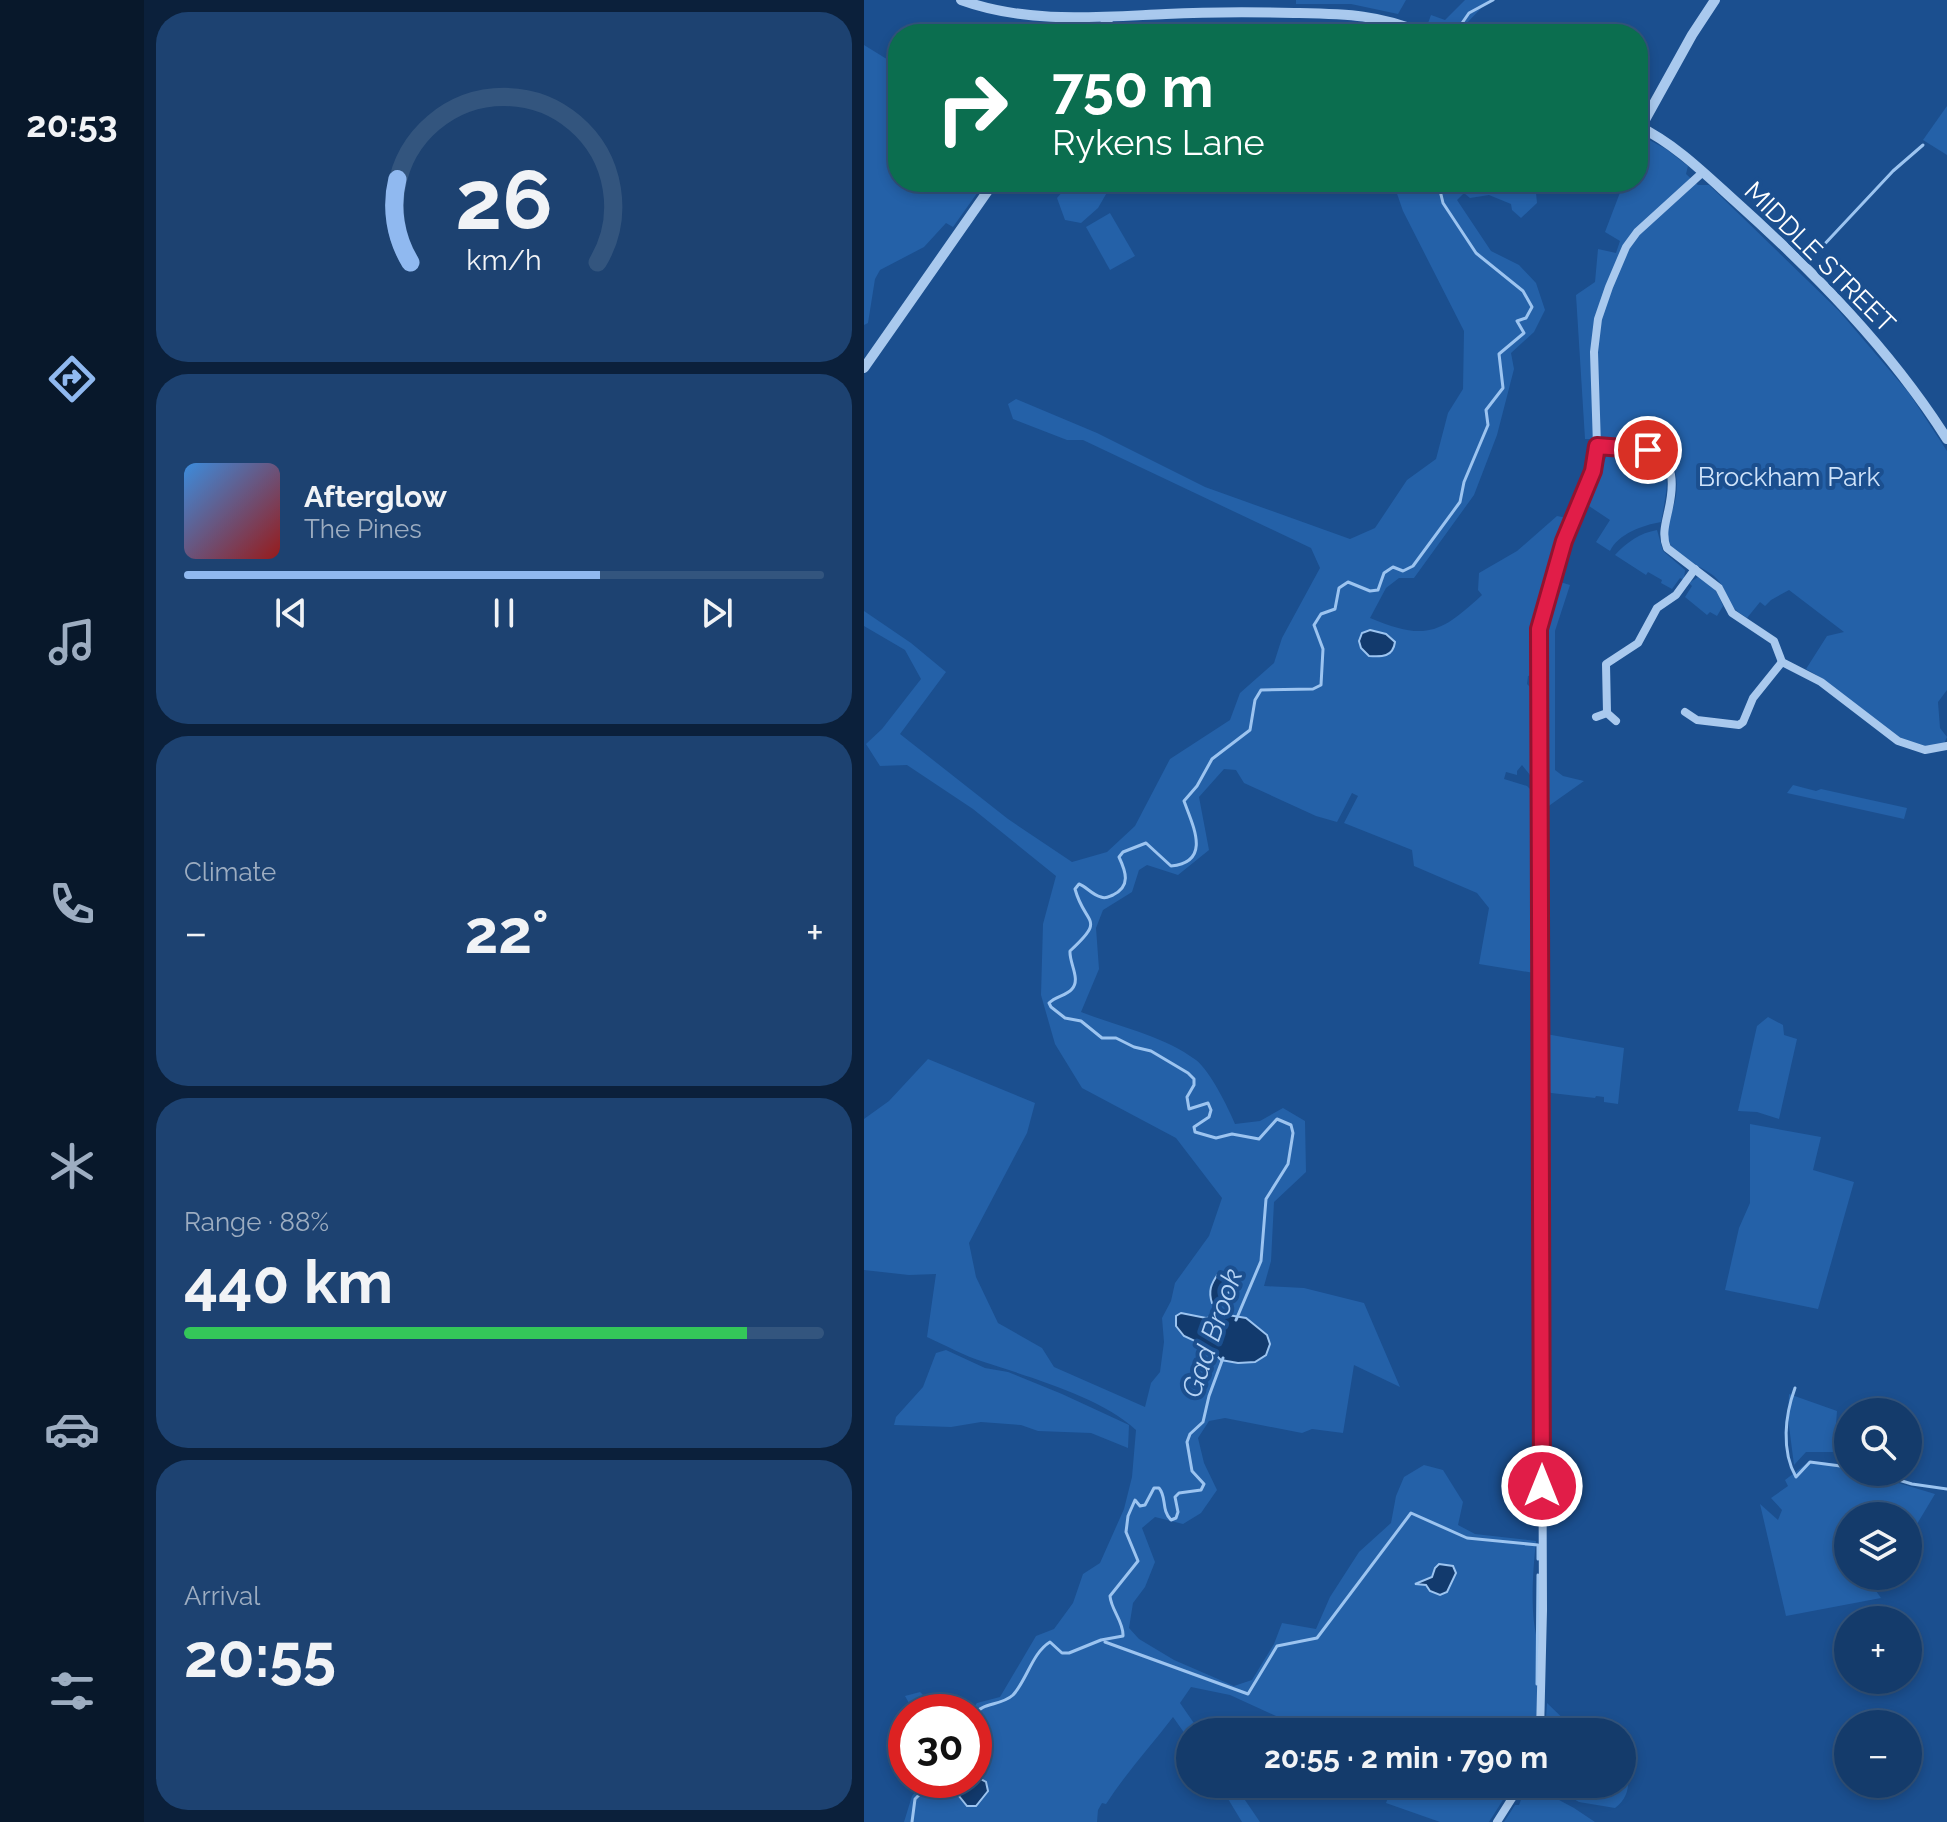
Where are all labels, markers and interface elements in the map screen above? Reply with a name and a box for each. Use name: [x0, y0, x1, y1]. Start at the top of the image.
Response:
text: 750 m: [1052, 54, 1214, 120]
icon: right: [920, 56, 1024, 160]
text: 20:53: [26, 103, 118, 145]
text: Rykens Lane: [1052, 121, 1265, 163]
text: 26: [455, 151, 553, 248]
street label: MIDDLE STREET: [1739, 176, 1901, 338]
text: km/h: [466, 243, 542, 277]
icon: directions: [44, 351, 100, 407]
pin: [1614, 416, 1682, 484]
icon: arrive: [1626, 428, 1670, 472]
park label: Brockham Park: [1698, 462, 1880, 492]
text: Afterglow: [304, 479, 447, 514]
text: The Pines: [304, 514, 422, 544]
icon: previous: [269, 591, 313, 635]
icon: pause: [482, 591, 526, 635]
icon: next: [695, 591, 739, 635]
icon: music: [44, 614, 100, 670]
text: Climate: [184, 857, 276, 887]
icon: phone: [44, 876, 100, 932]
text: 22°: [465, 897, 549, 967]
text: −: [184, 907, 208, 958]
text: +: [806, 907, 824, 958]
icon: climate: [44, 1138, 100, 1194]
text: Range · 88%: [184, 1207, 329, 1237]
text: 440 km: [184, 1247, 393, 1317]
water label: Gad Brook: [1175, 1264, 1249, 1402]
map controls: [1834, 1398, 1922, 1798]
button: search: [1834, 1398, 1922, 1486]
icon: car: [44, 1401, 100, 1457]
position arrow: [1500, 1444, 1584, 1528]
button: layers: [1834, 1502, 1922, 1590]
text: Arrival: [184, 1581, 260, 1611]
button: +: [1834, 1606, 1922, 1694]
text: 20:55: [184, 1621, 336, 1691]
icon: filters: [44, 1663, 100, 1719]
speed limit sign: 30: [888, 1694, 992, 1798]
button: −: [1834, 1710, 1922, 1798]
text: 20:55 · 2 min · 790 m: [1264, 1740, 1548, 1775]

